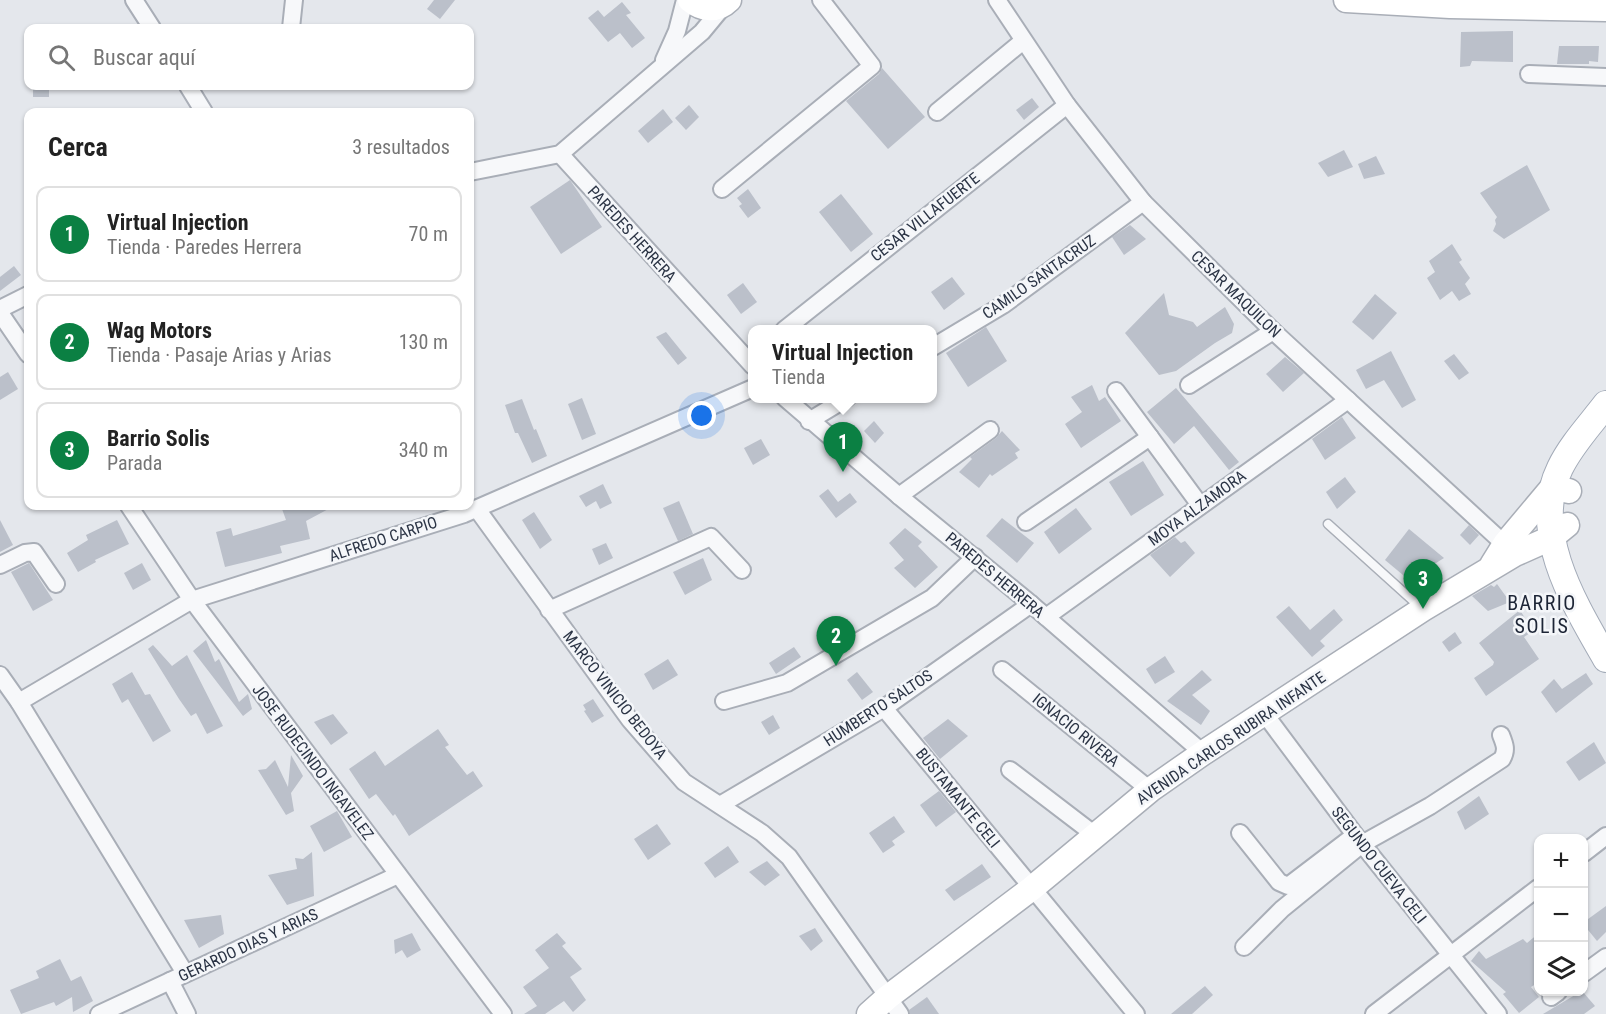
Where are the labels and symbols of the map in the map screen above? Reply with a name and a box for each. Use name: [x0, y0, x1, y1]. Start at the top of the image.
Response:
street label: CESAR VILLAFUERTE: [867, 169, 983, 265]
street label: PAREDES HERRERA: [584, 182, 680, 286]
street label: CAMILO SANTACRUZ: [979, 231, 1099, 323]
street label: CESAR MAQUILON: [1187, 246, 1285, 342]
your location: [687, 401, 716, 430]
pin: 1: [824, 422, 862, 472]
street label: MOYA ALZAMORA: [1145, 466, 1249, 550]
street label: ALFREDO CARPIO: [326, 513, 440, 565]
street label: PAREDES HERRERA: [942, 528, 1048, 622]
pin: 3: [1404, 560, 1442, 609]
district label: BARRIO SOLIS: [1507, 591, 1577, 638]
pin: 2: [816, 616, 856, 666]
street label: MARCO VINICIO BEDOYA: [559, 627, 671, 763]
street label: HUMBERTO SALTOS: [820, 666, 936, 750]
street label: AVENIDA CARLOS RUBIRA INFANTE: [1133, 668, 1329, 808]
street label: JOSE RUDECINDO INGAVELEZ: [248, 680, 378, 844]
street label: IGNACIO RIVERA: [1029, 689, 1123, 771]
street label: BUSTAMANTE CELI: [912, 744, 1004, 852]
street label: SEGUNDO CUEVA CELI: [1328, 803, 1430, 927]
street label: GERARDO DIAS Y ARIAS: [175, 904, 321, 986]

